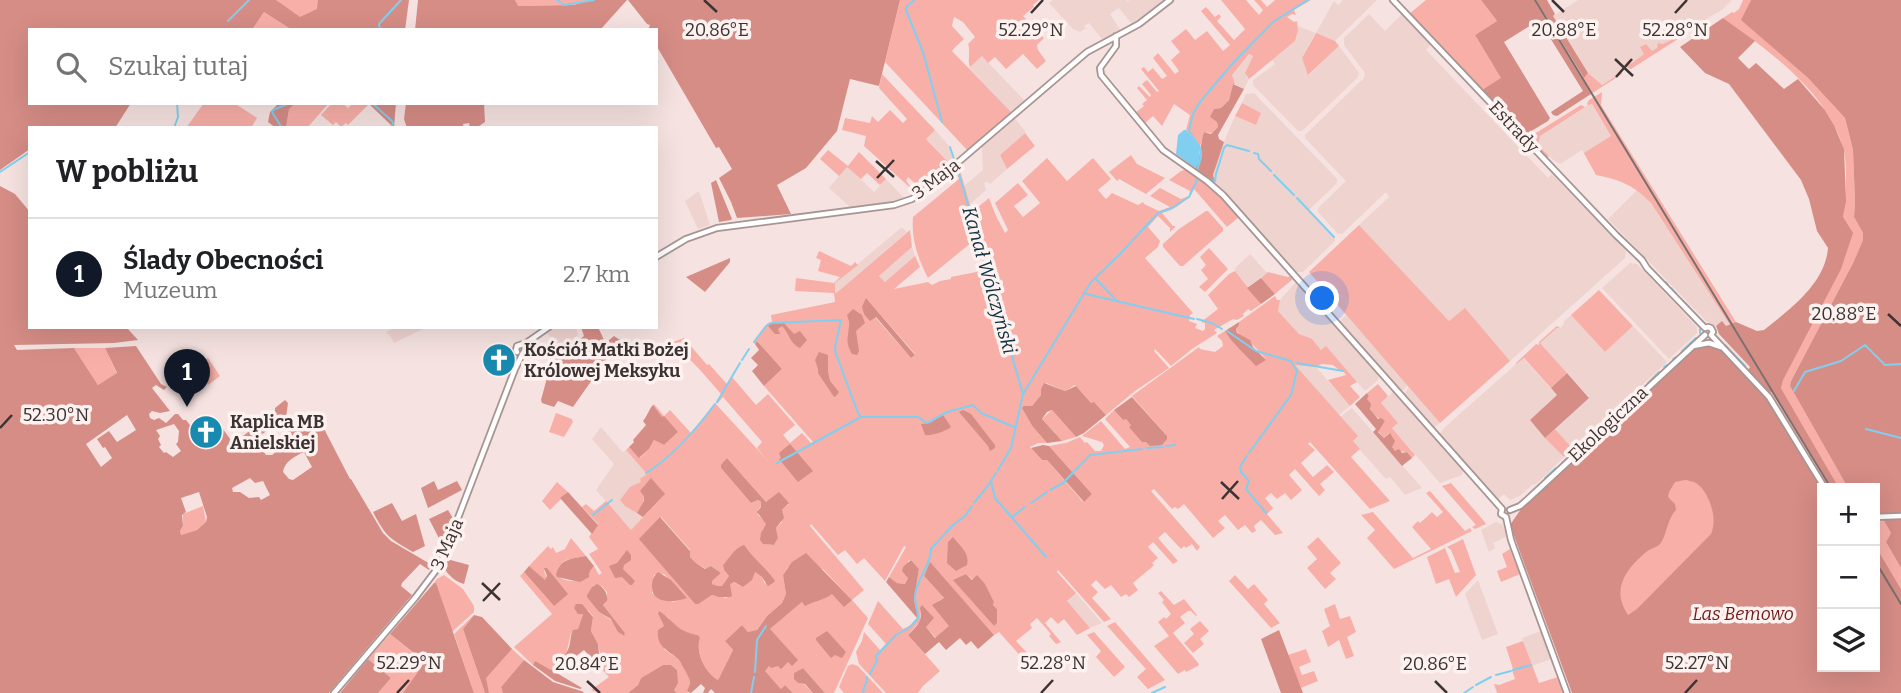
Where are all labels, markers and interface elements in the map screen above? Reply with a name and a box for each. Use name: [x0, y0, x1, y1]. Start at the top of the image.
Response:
text: 20.86°E: [685, 19, 749, 41]
text: 52.29°N: [998, 19, 1064, 41]
text: 20.88°E: [1532, 19, 1596, 41]
text: 52.28°N: [1642, 19, 1708, 41]
search box: [28, 28, 658, 105]
icon: search: [52, 48, 90, 86]
text: Szukaj tutaj: [108, 51, 249, 82]
street label: Estrady: [1484, 96, 1544, 158]
text: W pobliżu: [56, 154, 198, 190]
street label: 3 Maja: [908, 154, 964, 204]
water label: Kanał Wólczyński: [957, 204, 1022, 357]
text: Ślady Obecności: [123, 245, 323, 276]
text: 1: [74, 260, 84, 288]
text: 2.7 km: [563, 260, 630, 288]
text: Muzeum: [123, 276, 217, 304]
your location: [1305, 281, 1339, 315]
text: 20.88°E: [1812, 303, 1876, 325]
place label: Kościół Matki Bożej Królowej Meksyku: [524, 339, 689, 382]
church icon: Kościół Matki Bożej Królowej Meksyku: [480, 341, 518, 379]
pin: 1: [164, 349, 210, 407]
street label: Ekologiczna: [1564, 381, 1653, 466]
text: 52.30°N: [23, 404, 89, 426]
place label: Kaplica MB Anielskiej: [230, 411, 324, 454]
church icon: Kaplica MB Anielskiej: [187, 413, 225, 451]
map controls: [1817, 483, 1880, 672]
button: +: [1817, 483, 1880, 546]
street label: 3 Maja: [426, 515, 468, 573]
button: −: [1817, 546, 1880, 609]
park label: Las Bemowo: [1692, 603, 1794, 625]
button: layers: [1817, 609, 1880, 672]
text: 52.29°N: [376, 652, 442, 674]
text: 52.28°N: [1020, 652, 1086, 674]
text: 52.27°N: [1665, 652, 1729, 674]
text: 20.84°E: [555, 653, 619, 675]
text: 20.86°E: [1403, 653, 1467, 675]

